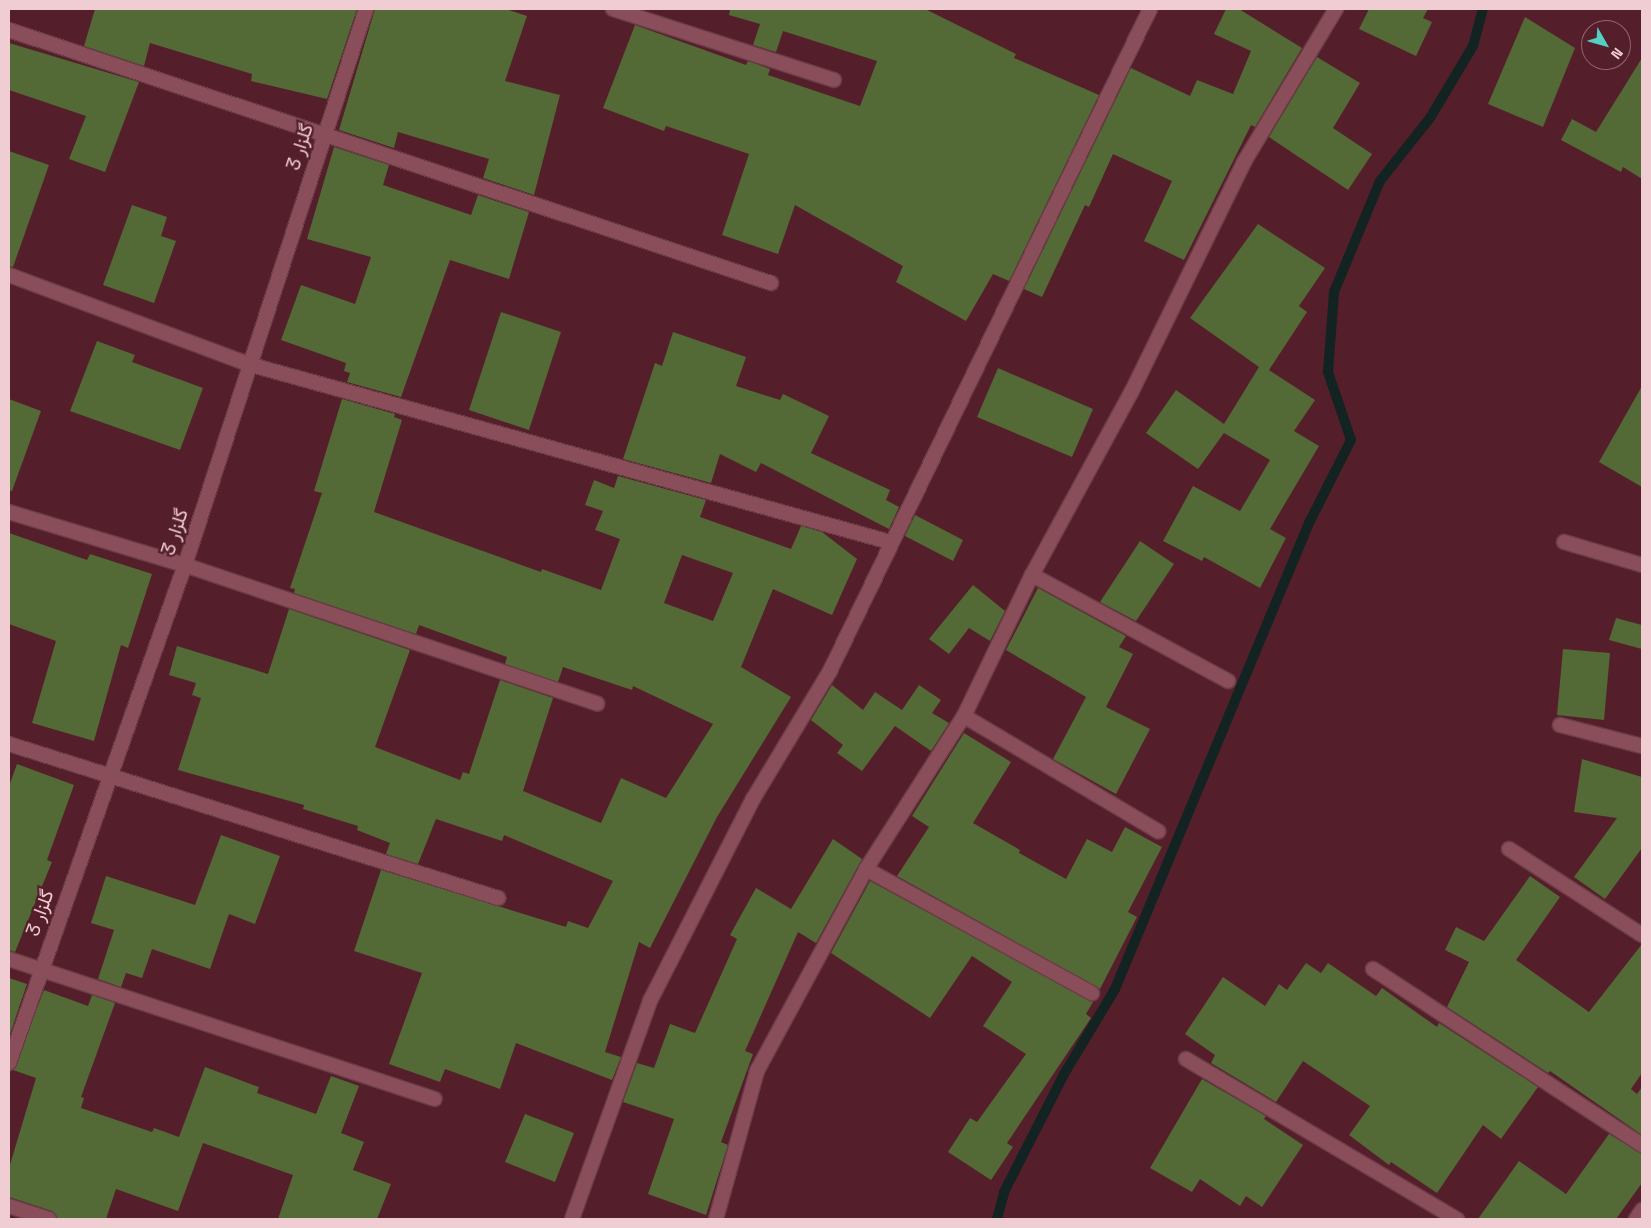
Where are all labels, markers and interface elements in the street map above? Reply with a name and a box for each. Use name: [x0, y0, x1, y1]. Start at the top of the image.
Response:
north arrow: [1581, 20, 1631, 70]
text: N: [1607, 44, 1627, 63]
street label: گلزار 3: [282, 121, 318, 173]
street label: گلزار 3: [157, 506, 193, 558]
street label: گلزار 3: [21, 887, 59, 939]

